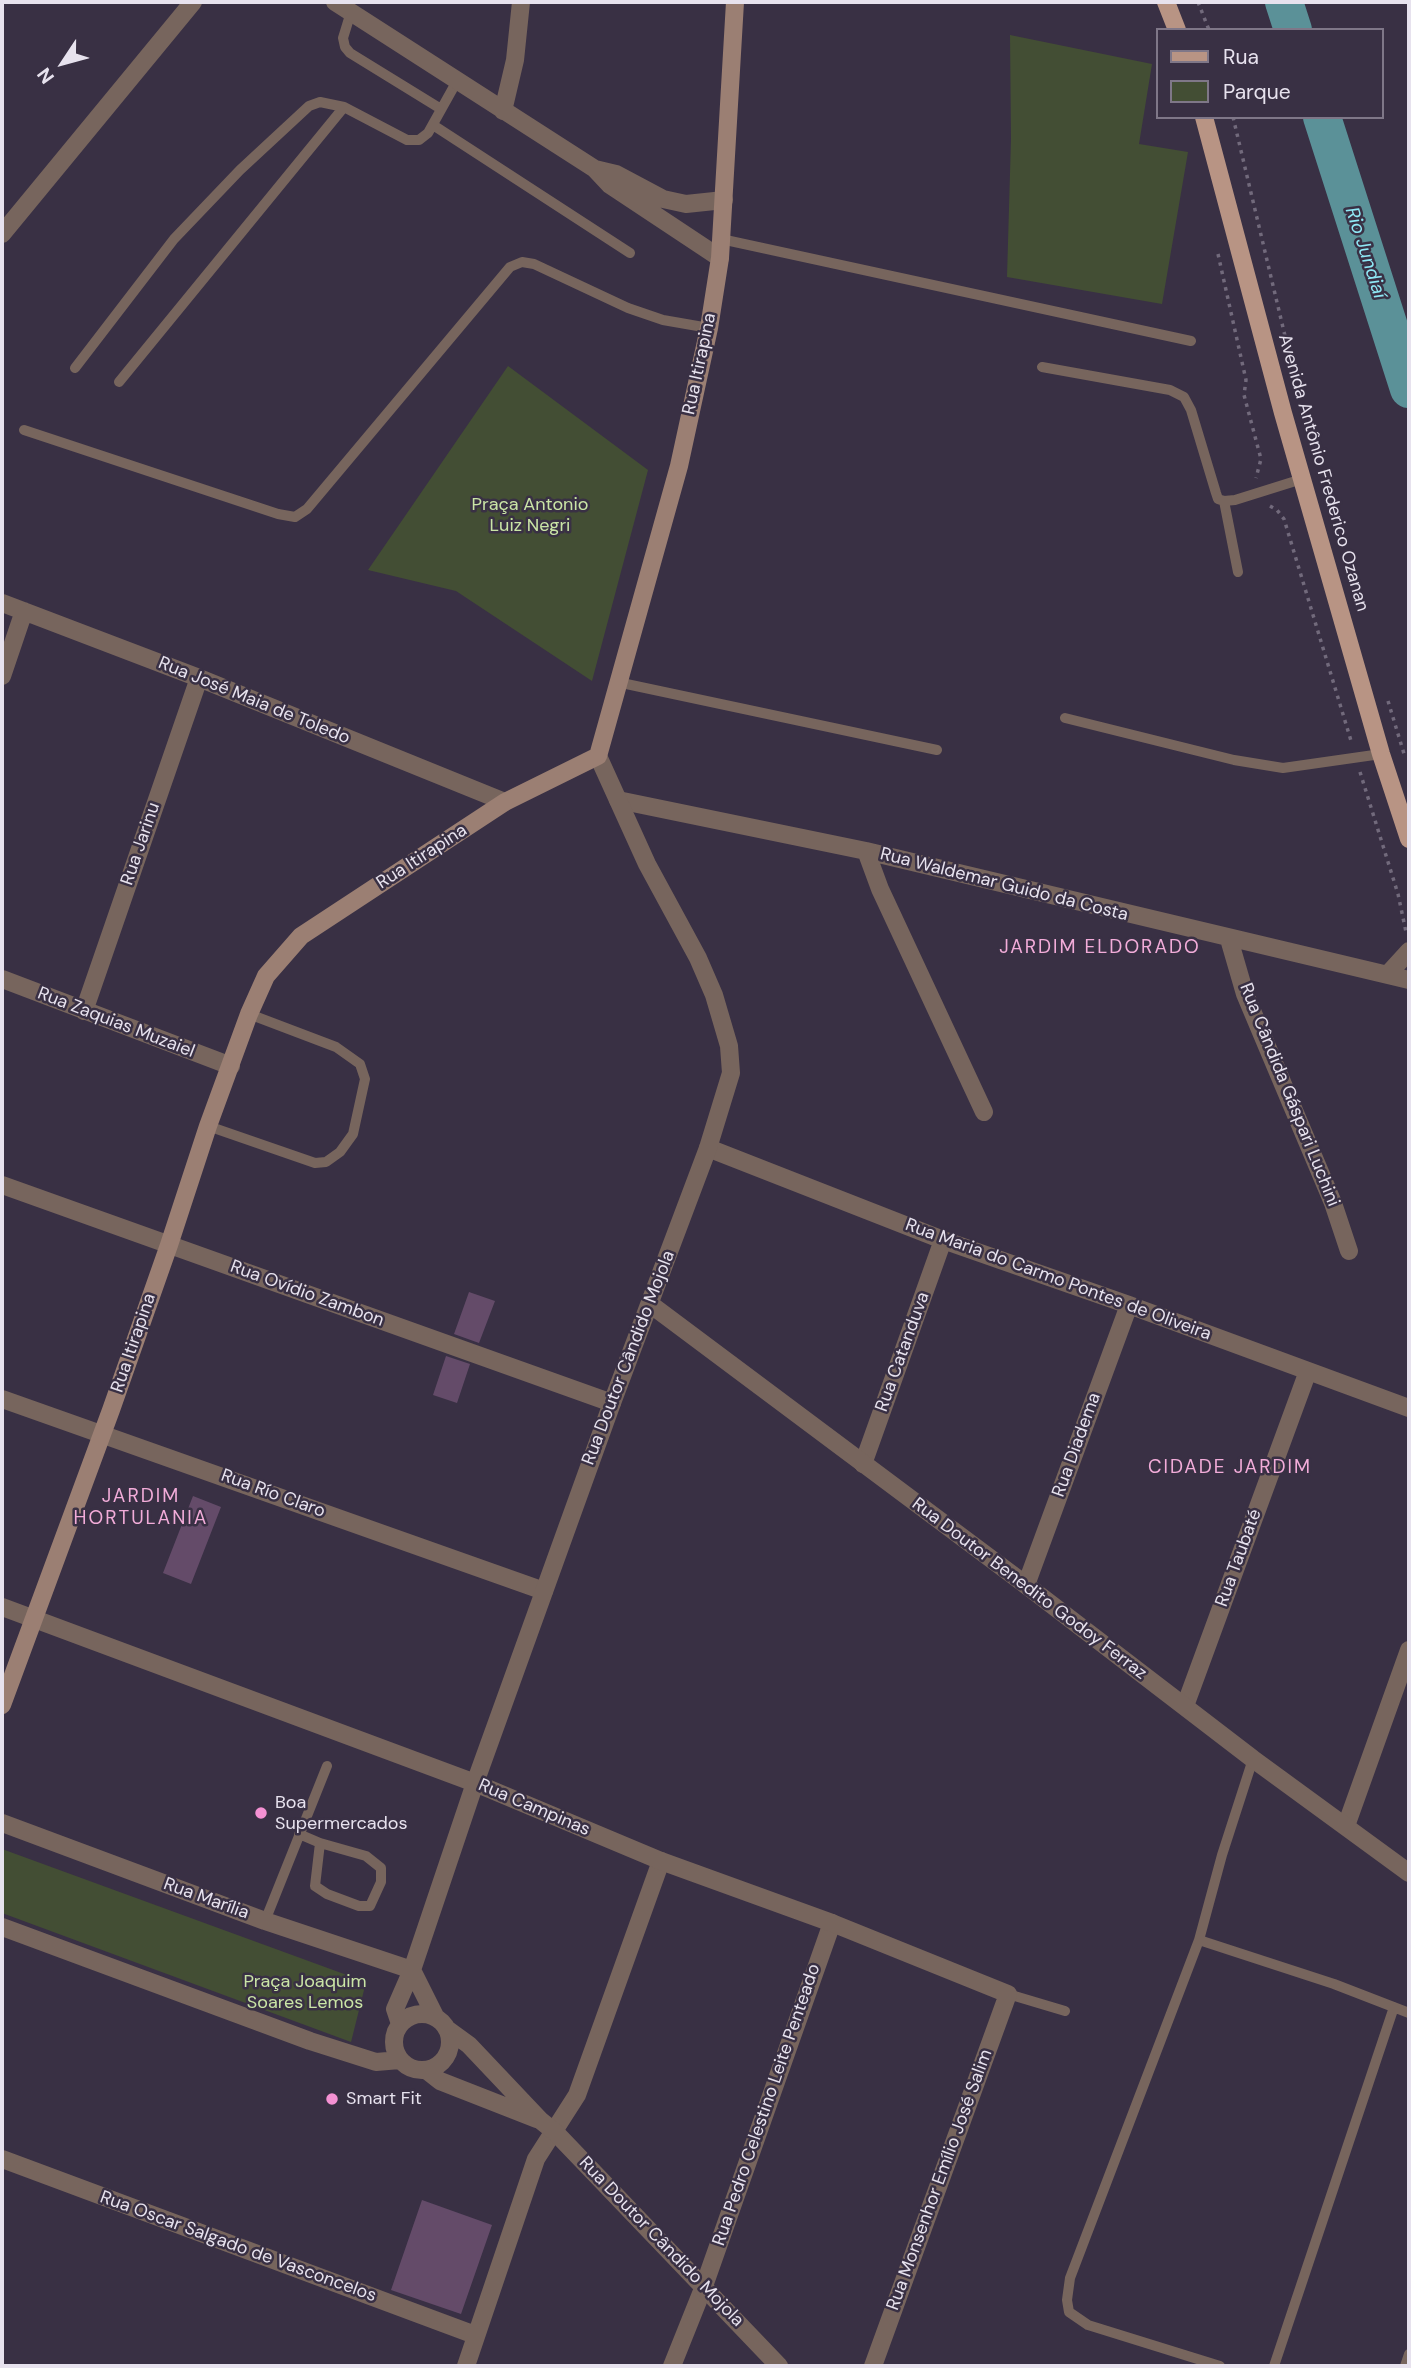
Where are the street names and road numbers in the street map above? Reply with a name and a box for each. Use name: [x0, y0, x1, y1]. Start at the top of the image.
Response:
street label: Rua Itirapina: [679, 311, 721, 417]
street label: Avenida Antônio Frederico Ozanan: [1273, 332, 1373, 614]
street label: Rua José Maia de Toledo: [155, 653, 353, 749]
street label: Rua Jarinu: [117, 800, 165, 888]
street label: Rua Itirapina: [373, 820, 471, 894]
street label: Rua Waldemar Guido da Costa: [878, 844, 1130, 926]
street label: Rua Cândida Gáspari Luchini: [1234, 980, 1344, 1210]
street label: Rua Zaquias Muzaiel: [34, 983, 198, 1063]
street label: Rua Maria do Carmo Pontes de Oliveira: [902, 1214, 1214, 1346]
street label: Rua Doutor Cândido Mojola: [578, 1248, 680, 1468]
street label: Rua Ovídio Zambon: [227, 1256, 387, 1332]
street label: Rua Catanduva: [871, 1289, 935, 1415]
street label: Rua Itirapina: [107, 1291, 161, 1395]
street label: Rua Diadema: [1048, 1390, 1106, 1500]
street label: Rua Río Claro: [218, 1465, 328, 1523]
street label: Rua Doutor Benedito Godoy Ferraz: [907, 1494, 1151, 1684]
street label: Rua Taubaté: [1211, 1506, 1267, 1610]
street label: Rua Campinas: [475, 1775, 593, 1841]
street label: Rua Marília: [160, 1874, 252, 1924]
street label: Rua Pedro Celestino Leite Penteado: [708, 1961, 826, 2249]
street label: Rua Monsenhor Emílio José Salim: [883, 2047, 997, 2313]
street label: Rua Doutor Cândido Mojola: [574, 2153, 748, 2331]
street label: Rua Oscar Salgado de Vasconcelos: [97, 2187, 379, 2307]

